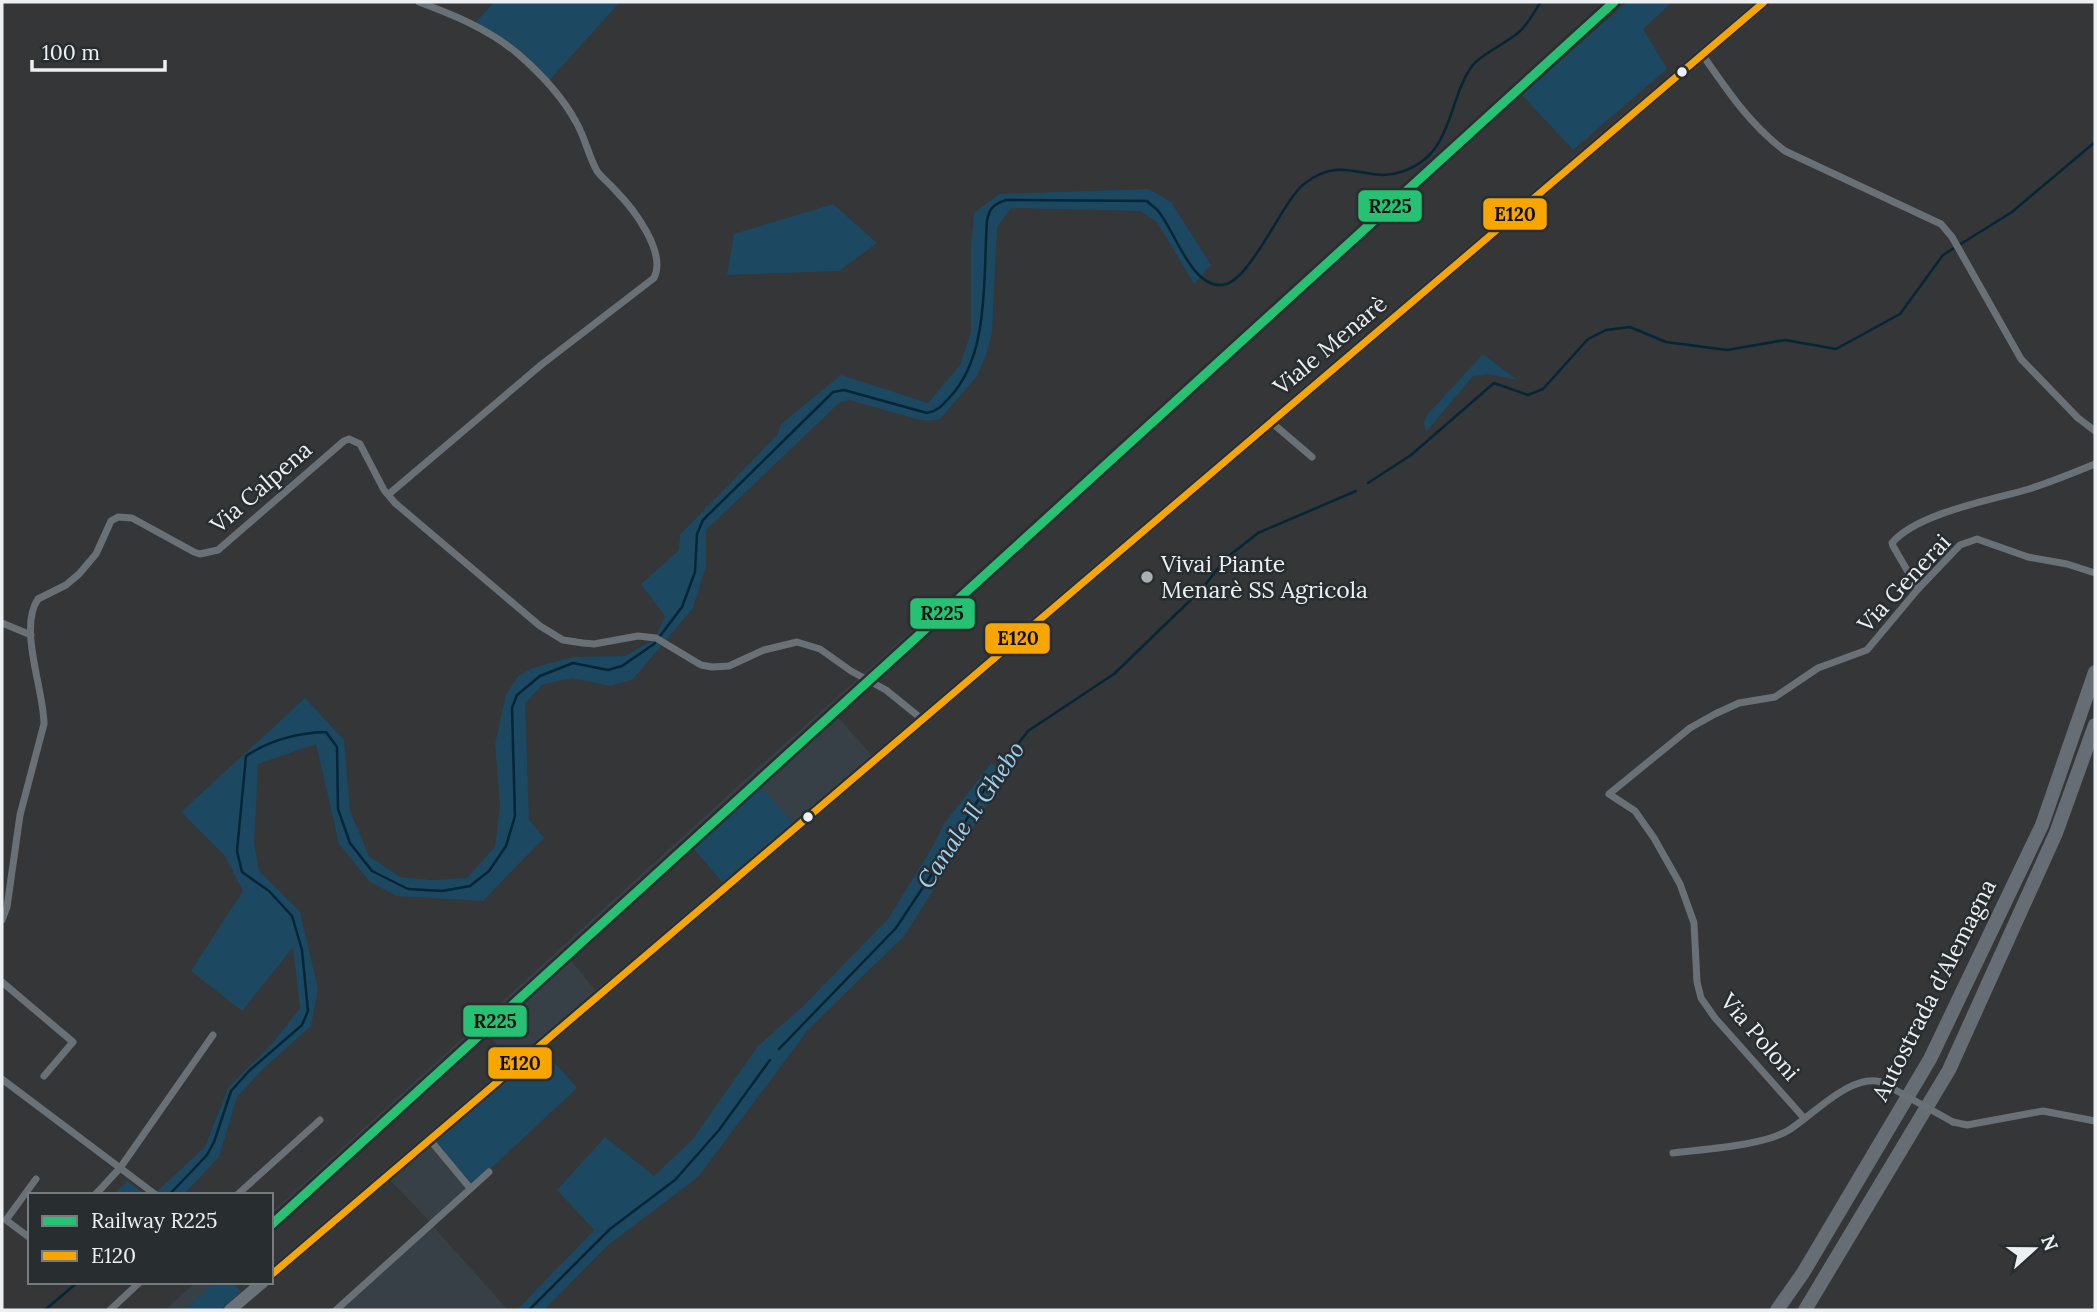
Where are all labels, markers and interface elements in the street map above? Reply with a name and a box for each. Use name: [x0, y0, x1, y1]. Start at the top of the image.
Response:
scale bar: [32, 28, 164, 72]
text: 100 m: [42, 39, 100, 66]
unlabelled marker: [1675, 65, 1689, 79]
line badge: R225: [1357, 189, 1423, 223]
text: R225: [1368, 194, 1412, 218]
line badge: E120: [1482, 197, 1548, 231]
text: E120: [1494, 202, 1536, 226]
street label: Viale Menarè: [1266, 289, 1392, 401]
street label: Via Calpena: [203, 434, 318, 539]
street label: Via Generai: [1850, 528, 1956, 638]
place label: Vivai Piante Menarè SS Agricola: [1160, 549, 1368, 604]
marker: Vivai Piante Menarè SS Agricola: [1139, 569, 1155, 585]
line badge: R225: [909, 597, 976, 630]
text: R225: [920, 601, 964, 625]
line badge: E120: [984, 622, 1051, 655]
text: E120: [997, 626, 1039, 650]
water label: Canale Il Ghebo: [910, 735, 1031, 894]
unlabelled marker: [801, 810, 815, 824]
street label: Autostrada d'Alemagna: [1865, 874, 2002, 1106]
street label: Via Poloni: [1714, 986, 1806, 1086]
line badge: R225: [462, 1004, 528, 1038]
text: R225: [473, 1009, 517, 1033]
line badge: E120: [487, 1046, 553, 1080]
text: E120: [499, 1051, 541, 1075]
legend: [28, 1193, 273, 1284]
text: Railway R225: [91, 1207, 218, 1234]
north arrow: [1999, 1214, 2069, 1284]
text: N: [2036, 1232, 2064, 1254]
text: E120: [91, 1242, 136, 1269]

